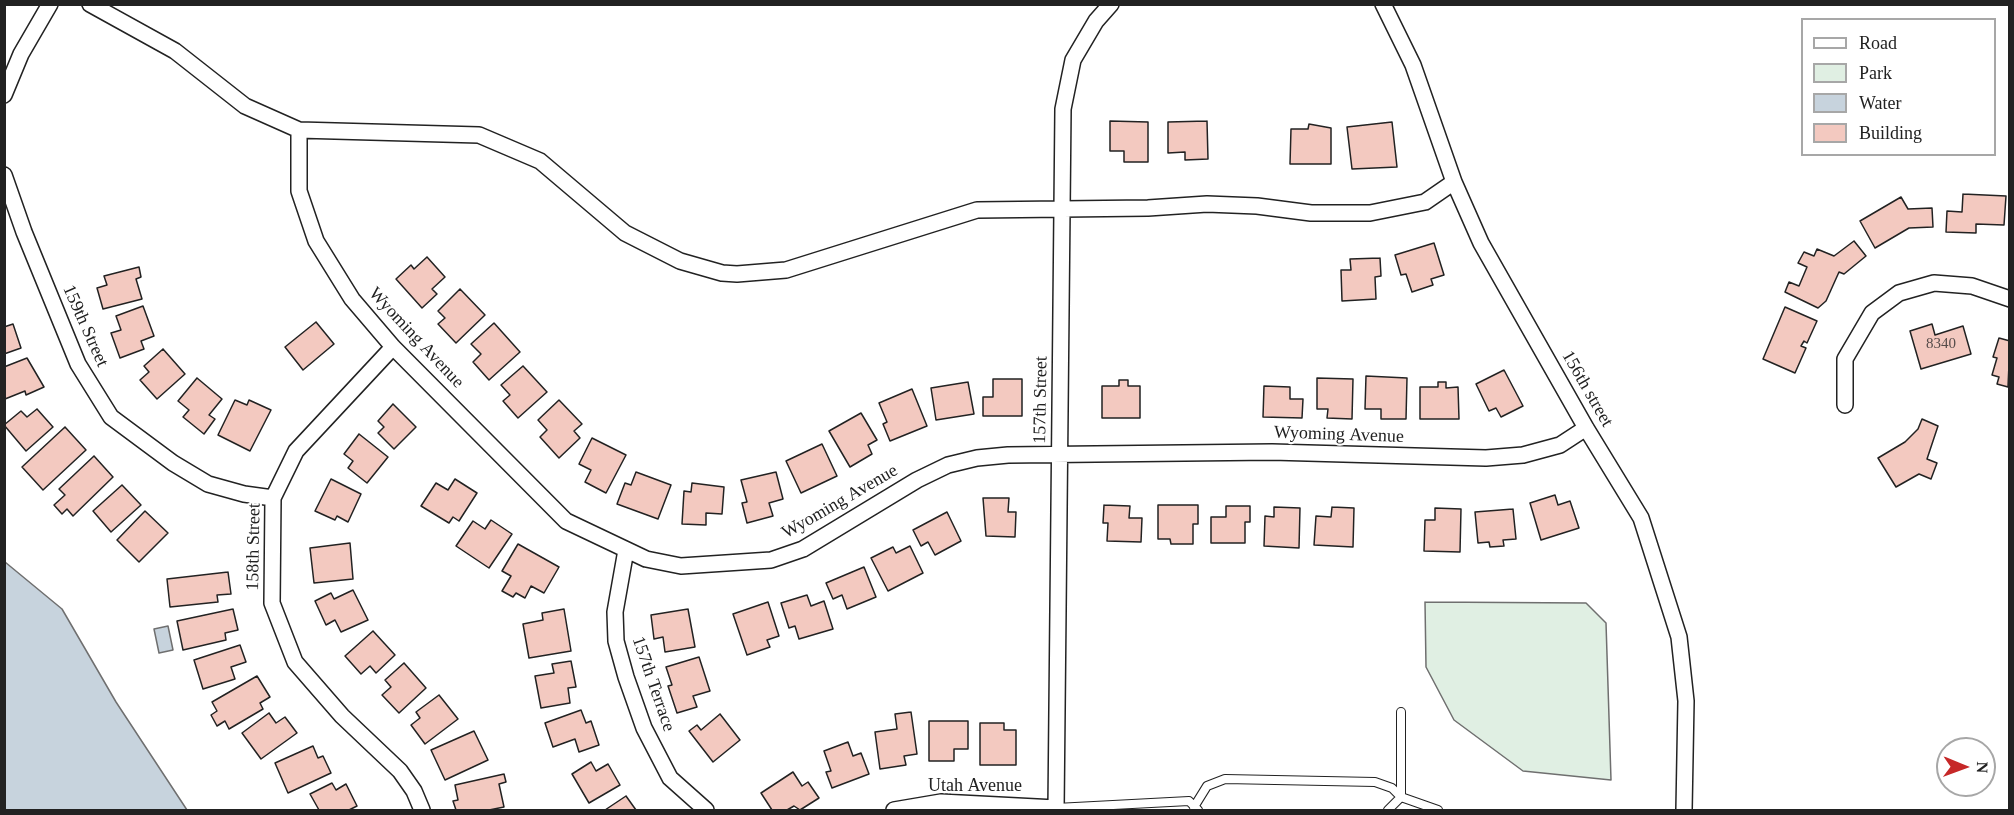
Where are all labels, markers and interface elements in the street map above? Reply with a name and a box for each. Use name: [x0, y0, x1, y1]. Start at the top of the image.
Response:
legend: [1801, 18, 1996, 156]
text: Road: [1859, 33, 1897, 53]
text: Park: [1859, 63, 1892, 83]
text: Water: [1859, 93, 1902, 113]
text: Building: [1859, 123, 1922, 143]
street label: 159th Street: [57, 282, 113, 370]
street label: Wyoming Avenue: [364, 283, 468, 393]
house number: 8340: [1926, 335, 1956, 353]
street label: 156th street: [1557, 347, 1617, 431]
street label: 157th Street: [1029, 356, 1053, 444]
street label: Wyoming Avenue: [1274, 422, 1404, 448]
street label: Wyoming Avenue: [778, 460, 902, 544]
street label: 158th Street: [242, 503, 266, 591]
street label: 157th Terrace: [627, 634, 679, 734]
north arrow: [1936, 737, 1996, 797]
text: N: [1974, 761, 1991, 773]
street label: Utah Avenue: [928, 775, 1022, 797]

